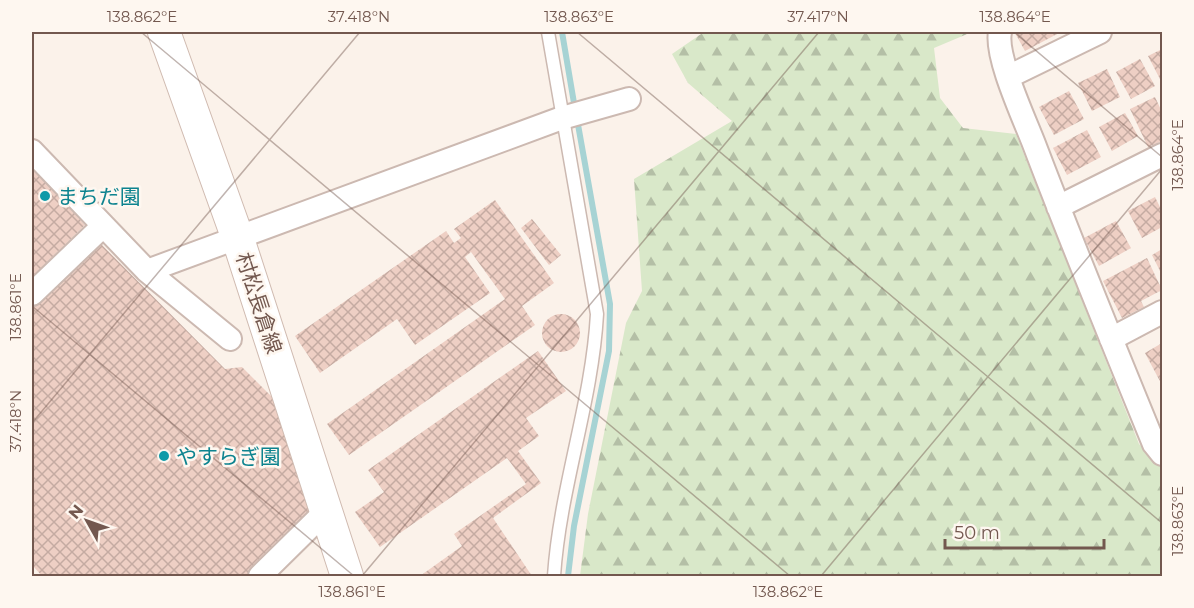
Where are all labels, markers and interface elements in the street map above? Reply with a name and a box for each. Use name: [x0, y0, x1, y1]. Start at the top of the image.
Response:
text: 138.862°E: [107, 7, 177, 26]
text: 37.418°N: [328, 7, 390, 26]
text: 138.863°E: [544, 7, 614, 26]
text: 37.417°N: [787, 7, 849, 26]
text: 138.864°E: [979, 7, 1051, 26]
text: 138.864°E: [1168, 119, 1187, 191]
place label: まちだ園: [57, 184, 141, 209]
marker: まちだ園: [38, 189, 52, 203]
street label: 村松長倉線: [231, 249, 287, 357]
text: 138.861°E: [6, 273, 25, 341]
text: 37.418°N: [6, 390, 25, 452]
place label: やすらぎ園: [176, 444, 281, 469]
marker: やすらぎ園: [157, 449, 171, 463]
text: 138.863°E: [1168, 486, 1187, 556]
north arrow: [57, 491, 117, 551]
text: N: [64, 501, 87, 523]
scale bar: [945, 512, 1104, 550]
text: 50 m: [954, 522, 1000, 544]
text: 138.861°E: [318, 582, 386, 601]
text: 138.862°E: [753, 582, 823, 601]

